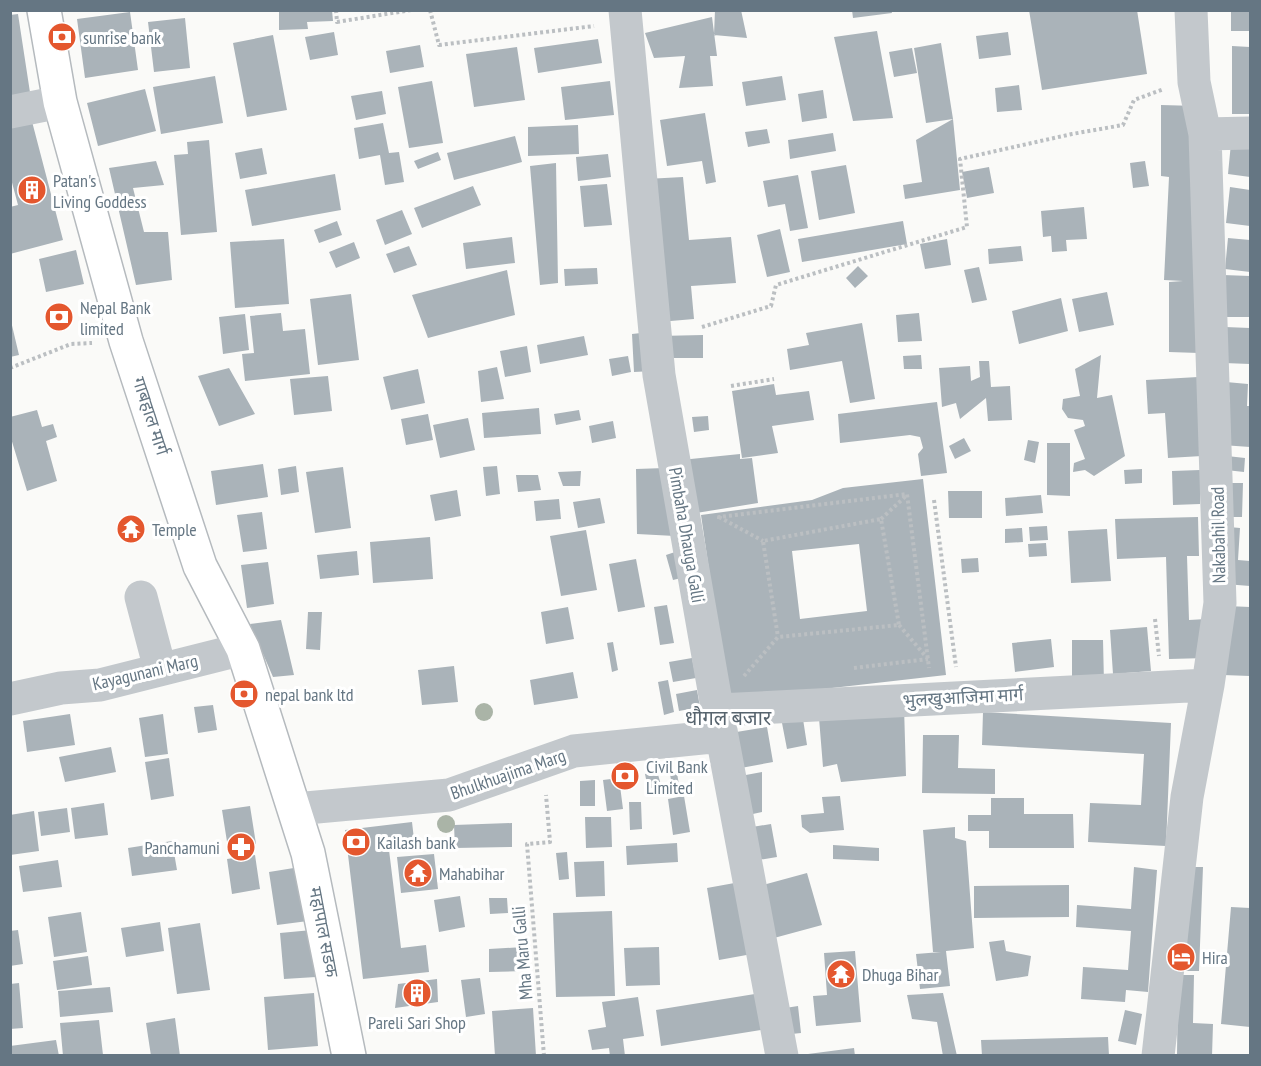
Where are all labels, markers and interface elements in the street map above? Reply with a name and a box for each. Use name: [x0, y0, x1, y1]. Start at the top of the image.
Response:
bank icon: sunrise bank: [46, 21, 78, 53]
place label: sunrise bank: [83, 26, 161, 49]
place label: Patan's Living Goddess: [53, 169, 147, 213]
building icon: Patan's Living Goddess: [16, 174, 48, 206]
place label: Nepal Bank limited: [80, 296, 151, 340]
bank icon: Nepal Bank limited: [43, 301, 75, 333]
street label: गाबहाल मार्ग: [128, 374, 175, 459]
street label: Pimbaha Dhauga Galli: [664, 465, 710, 605]
street label: Nakabahil Road: [1206, 486, 1230, 584]
temple icon: Temple: [115, 513, 147, 545]
place label: Temple: [152, 518, 197, 541]
street label: Kayagunani Marg: [90, 649, 200, 695]
bank icon: nepal bank ltd: [228, 678, 260, 710]
street label: भुलखुआजिमा मार्ग: [902, 682, 1025, 713]
place label: nepal bank ltd: [265, 683, 354, 706]
district label: धौगल बजार: [685, 705, 772, 731]
street label: Bhulkhuajima Marg: [447, 744, 569, 804]
place label: Civil Bank Limited: [646, 755, 708, 799]
bank icon: Civil Bank Limited: [609, 760, 641, 792]
bank icon: Kailash bank: [340, 826, 372, 858]
pharmacy icon: Panchamuni: [225, 831, 257, 863]
place label: Kailash bank: [377, 831, 456, 854]
place label: Panchamuni: [144, 836, 220, 859]
temple icon: Mahabihar: [402, 857, 434, 889]
place label: Mahabihar: [439, 862, 505, 885]
street label: महापाल सडक: [304, 885, 344, 980]
street label: Mha Maru Galli: [506, 905, 538, 1001]
hotel icon: Hira: [1165, 941, 1197, 973]
place label: Hira: [1202, 946, 1228, 969]
temple icon: Dhuga Bihar: [825, 958, 857, 990]
place label: Dhuga Bihar: [862, 963, 938, 986]
building icon: Pareli Sari Shop: [401, 977, 433, 1009]
place label: Pareli Sari Shop: [368, 1011, 466, 1034]

